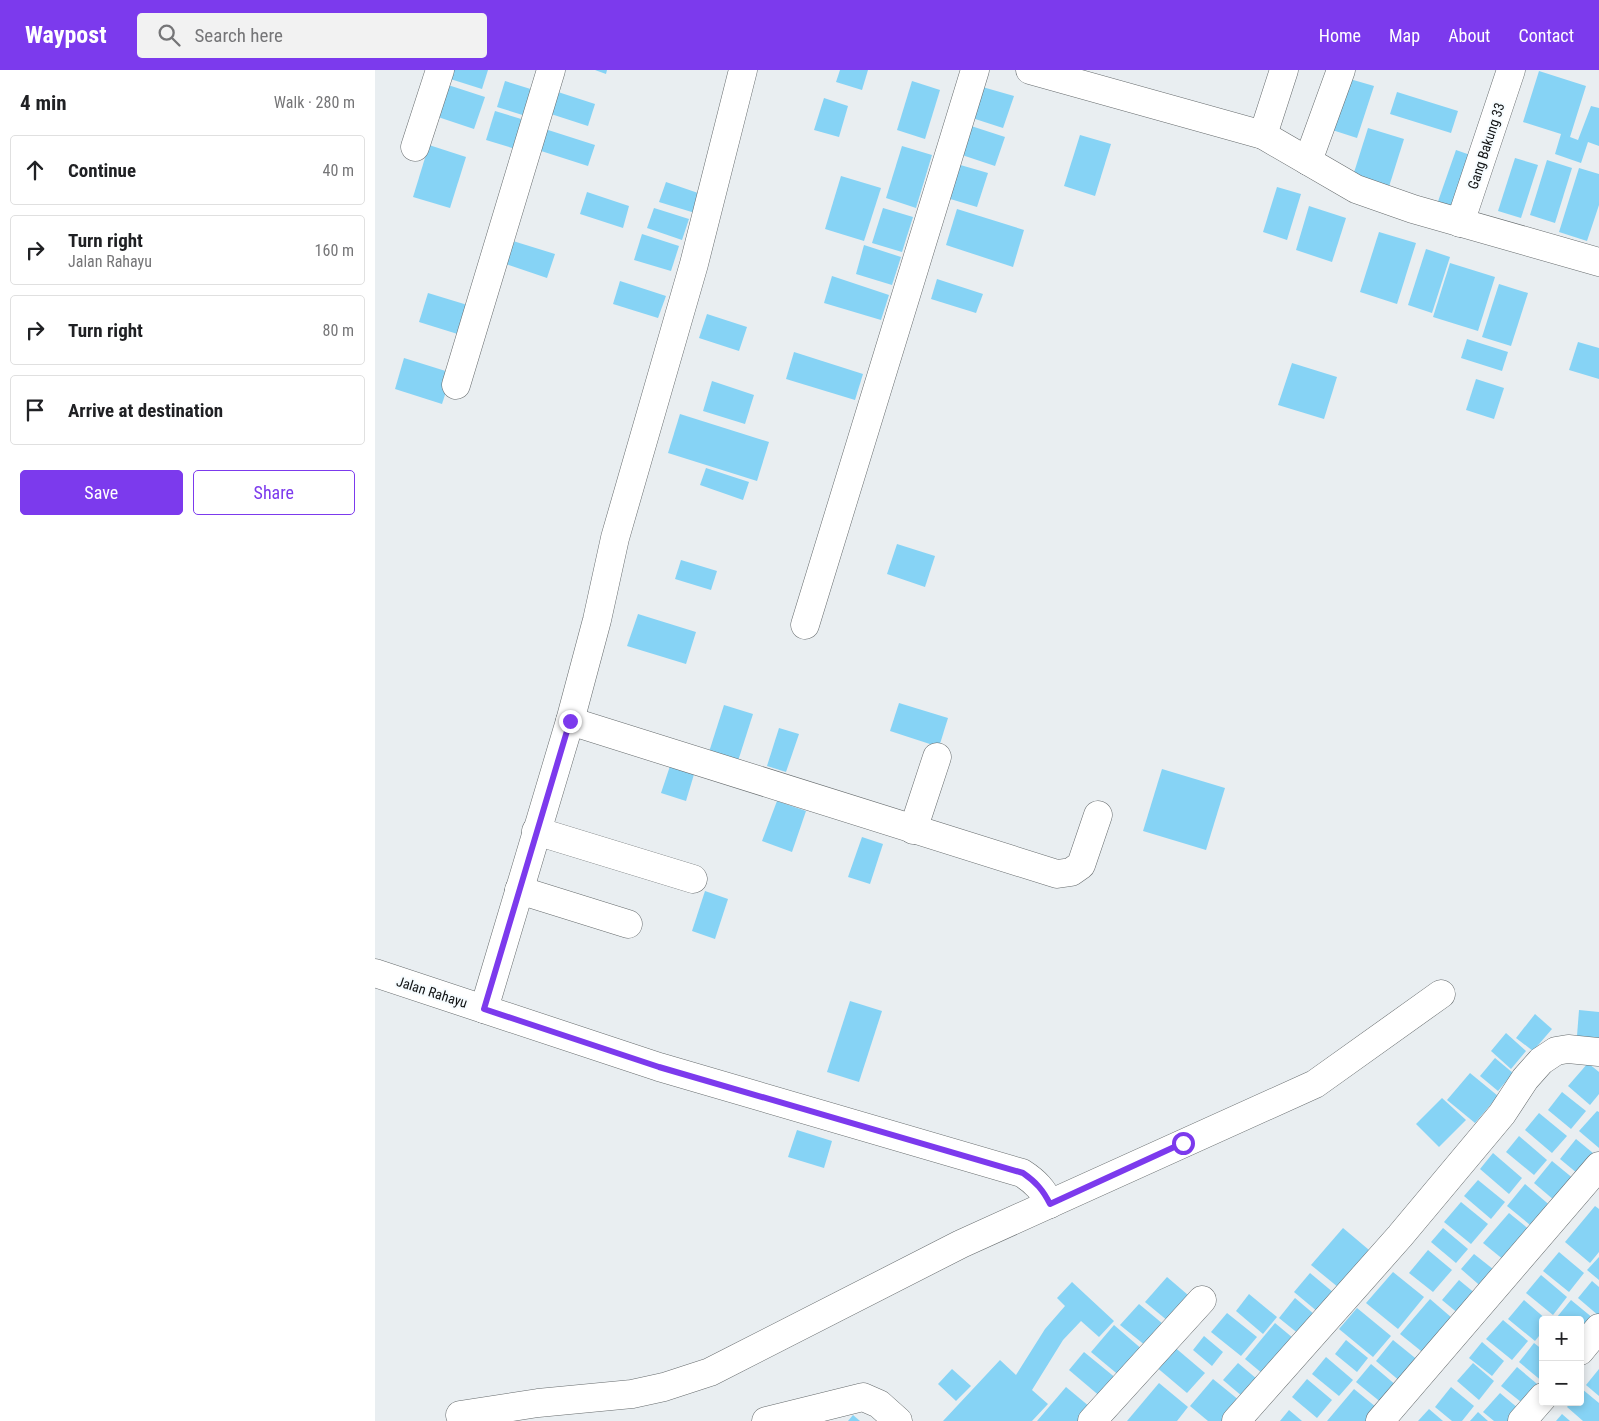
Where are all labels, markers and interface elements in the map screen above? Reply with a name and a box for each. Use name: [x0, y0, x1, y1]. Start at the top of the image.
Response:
search box: [137, 13, 487, 58]
text: Waypost: [25, 21, 107, 49]
icon: search: [155, 21, 183, 49]
text: Search here: [195, 24, 283, 47]
text: Home: [1319, 25, 1361, 46]
text: Map: [1389, 25, 1420, 46]
text: About: [1448, 25, 1490, 46]
text: Contact: [1518, 25, 1574, 46]
text: 4 min: [20, 91, 67, 115]
text: Walk · 280 m: [274, 93, 355, 112]
street label: Gang Bakung 33: [1464, 101, 1508, 191]
icon: ahead: [21, 156, 49, 184]
text: Continue: [68, 159, 136, 182]
text: 40 m: [322, 161, 354, 180]
text: Turn right: [68, 229, 143, 252]
icon: right: [21, 236, 49, 264]
text: 160 m: [315, 241, 354, 260]
text: Jalan Rahayu: [68, 252, 152, 271]
icon: right: [21, 316, 49, 344]
text: Turn right: [68, 319, 143, 342]
text: 80 m: [322, 321, 354, 340]
icon: arrive: [21, 396, 49, 424]
text: Arrive at destination: [68, 399, 223, 422]
button: Save: [20, 470, 183, 515]
button: Share: [193, 470, 355, 515]
route end: [559, 710, 582, 733]
street label: Jalan Rahayu: [395, 973, 469, 1011]
route start: [1172, 1132, 1195, 1155]
map controls: [1539, 1316, 1584, 1406]
button: +: [1539, 1316, 1584, 1361]
button: −: [1539, 1361, 1584, 1406]

